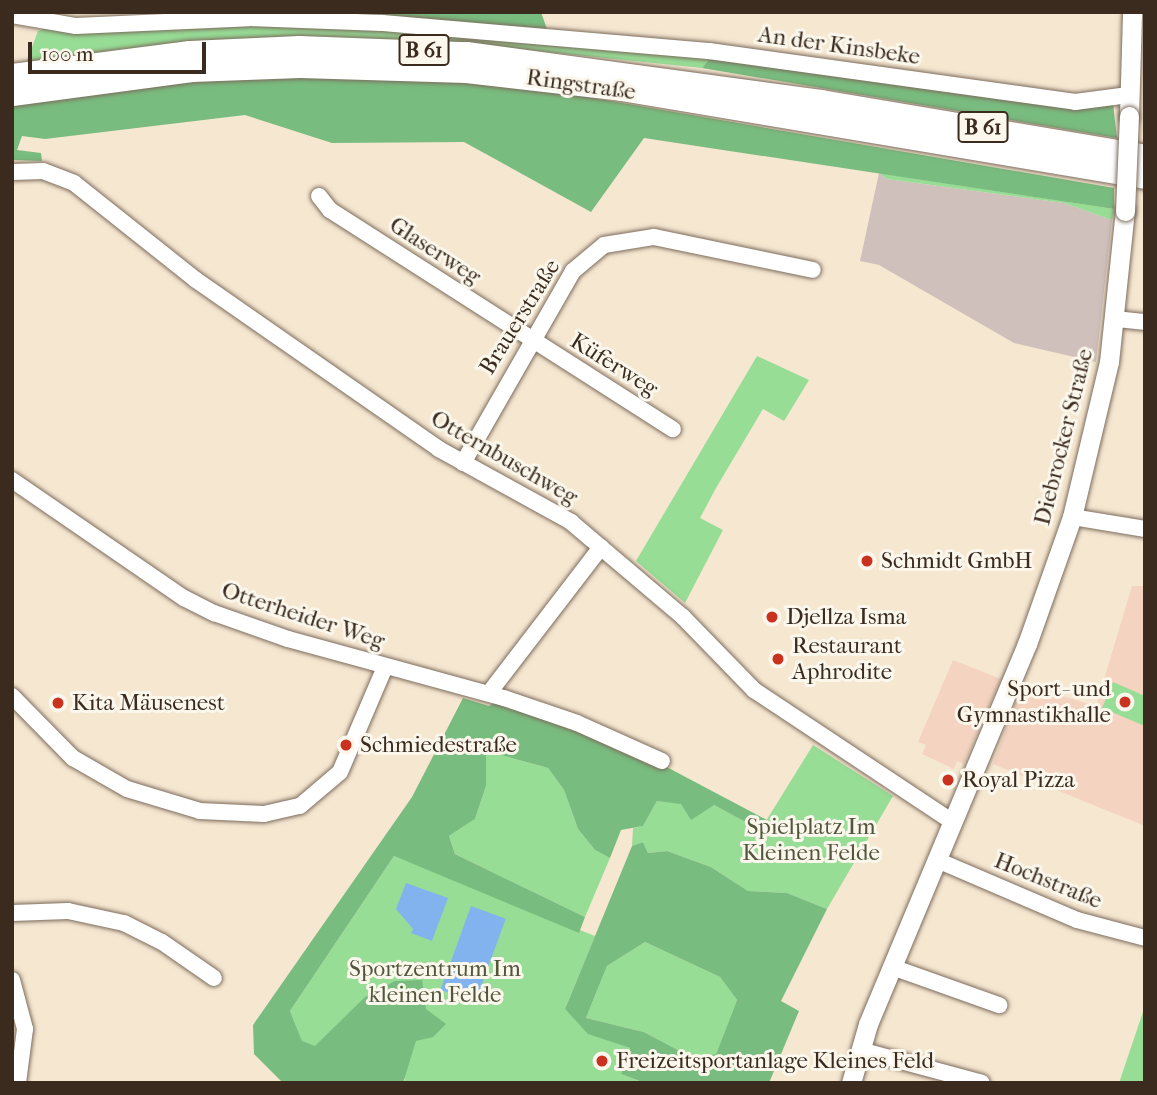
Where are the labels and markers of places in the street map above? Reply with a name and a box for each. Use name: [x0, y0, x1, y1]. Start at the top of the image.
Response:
place label: Schmidt GmbH: [881, 547, 1032, 575]
marker: Schmidt GmbH: [859, 553, 875, 569]
place label: Djellza Isma: [786, 603, 906, 631]
marker: Djellza Isma: [764, 609, 780, 625]
place label: Restaurant Aphrodite: [792, 632, 902, 686]
marker: Restaurant Aphrodite: [770, 651, 786, 667]
place label: Sport- und Gymnastikhalle: [957, 675, 1111, 729]
place label: Kita Mäusenest: [72, 689, 225, 717]
marker: Sport- und Gymnastikhalle: [1117, 694, 1133, 710]
marker: Kita Mäusenest: [50, 695, 66, 711]
place label: Schmiedestraße: [360, 731, 517, 759]
marker: Schmiedestraße: [338, 737, 354, 753]
place label: Royal Pizza: [962, 766, 1075, 794]
marker: Royal Pizza: [940, 772, 956, 788]
place label: Freizeitsportanlage Kleines Feld: [616, 1047, 934, 1075]
marker: Freizeitsportanlage Kleines Feld: [594, 1053, 610, 1069]

